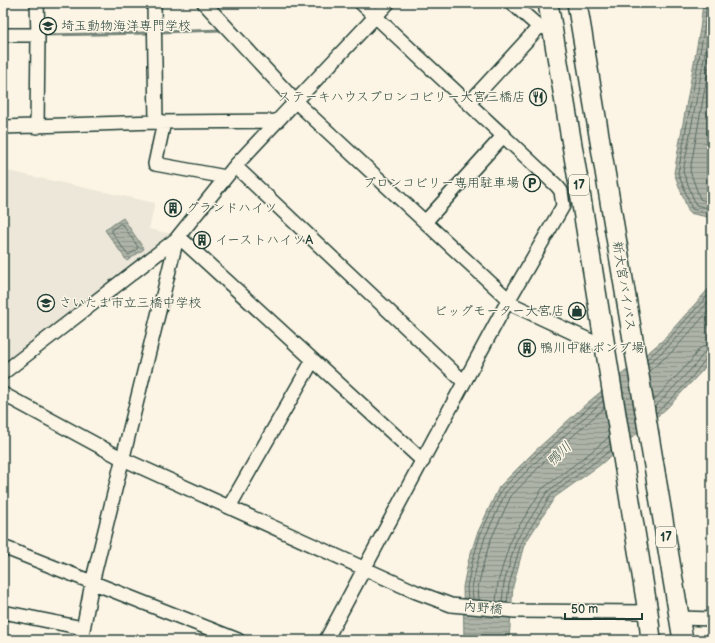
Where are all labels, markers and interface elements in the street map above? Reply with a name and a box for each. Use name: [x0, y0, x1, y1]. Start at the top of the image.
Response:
school or university icon: 埼玉動物海洋専門学校: [38, 16, 58, 36]
place label: 埼玉動物海洋専門学校: [61, 18, 191, 34]
restaurant icon: ステーキハウスブロンコビリー大宮三橋店: [528, 87, 548, 107]
place label: ステーキハウスブロンコビリー大宮三橋店: [278, 89, 525, 105]
parking icon: ブロンコビリー専用駐車場: [522, 173, 542, 193]
place label: ブロンコビリー専用駐車場: [363, 175, 519, 191]
road number: 17: [569, 175, 589, 195]
building icon: グランドハイツ: [163, 198, 183, 218]
place label: グランドハイツ: [186, 200, 277, 216]
building icon: イーストハイツA: [192, 230, 212, 250]
place label: イーストハイツA: [215, 232, 313, 248]
street label: 新大宮バイパス: [609, 240, 639, 332]
school or university icon: さいたま市立三橋中学校: [36, 293, 56, 313]
place label: さいたま市立三橋中学校: [59, 295, 201, 311]
shop icon: ビッグモーター大宮店: [567, 301, 587, 321]
place label: ビッグモーター大宮店: [434, 303, 564, 319]
building icon: 鴨川中継ポンプ場: [517, 338, 537, 358]
place label: 鴨川中継ポンプ場: [540, 340, 644, 356]
water label: 鴨川: [543, 438, 575, 470]
road number: 17: [656, 527, 676, 547]
scale bar: [565, 595, 642, 621]
street label: 内野橋: [463, 598, 503, 618]
text: 50 m: [571, 602, 598, 617]

